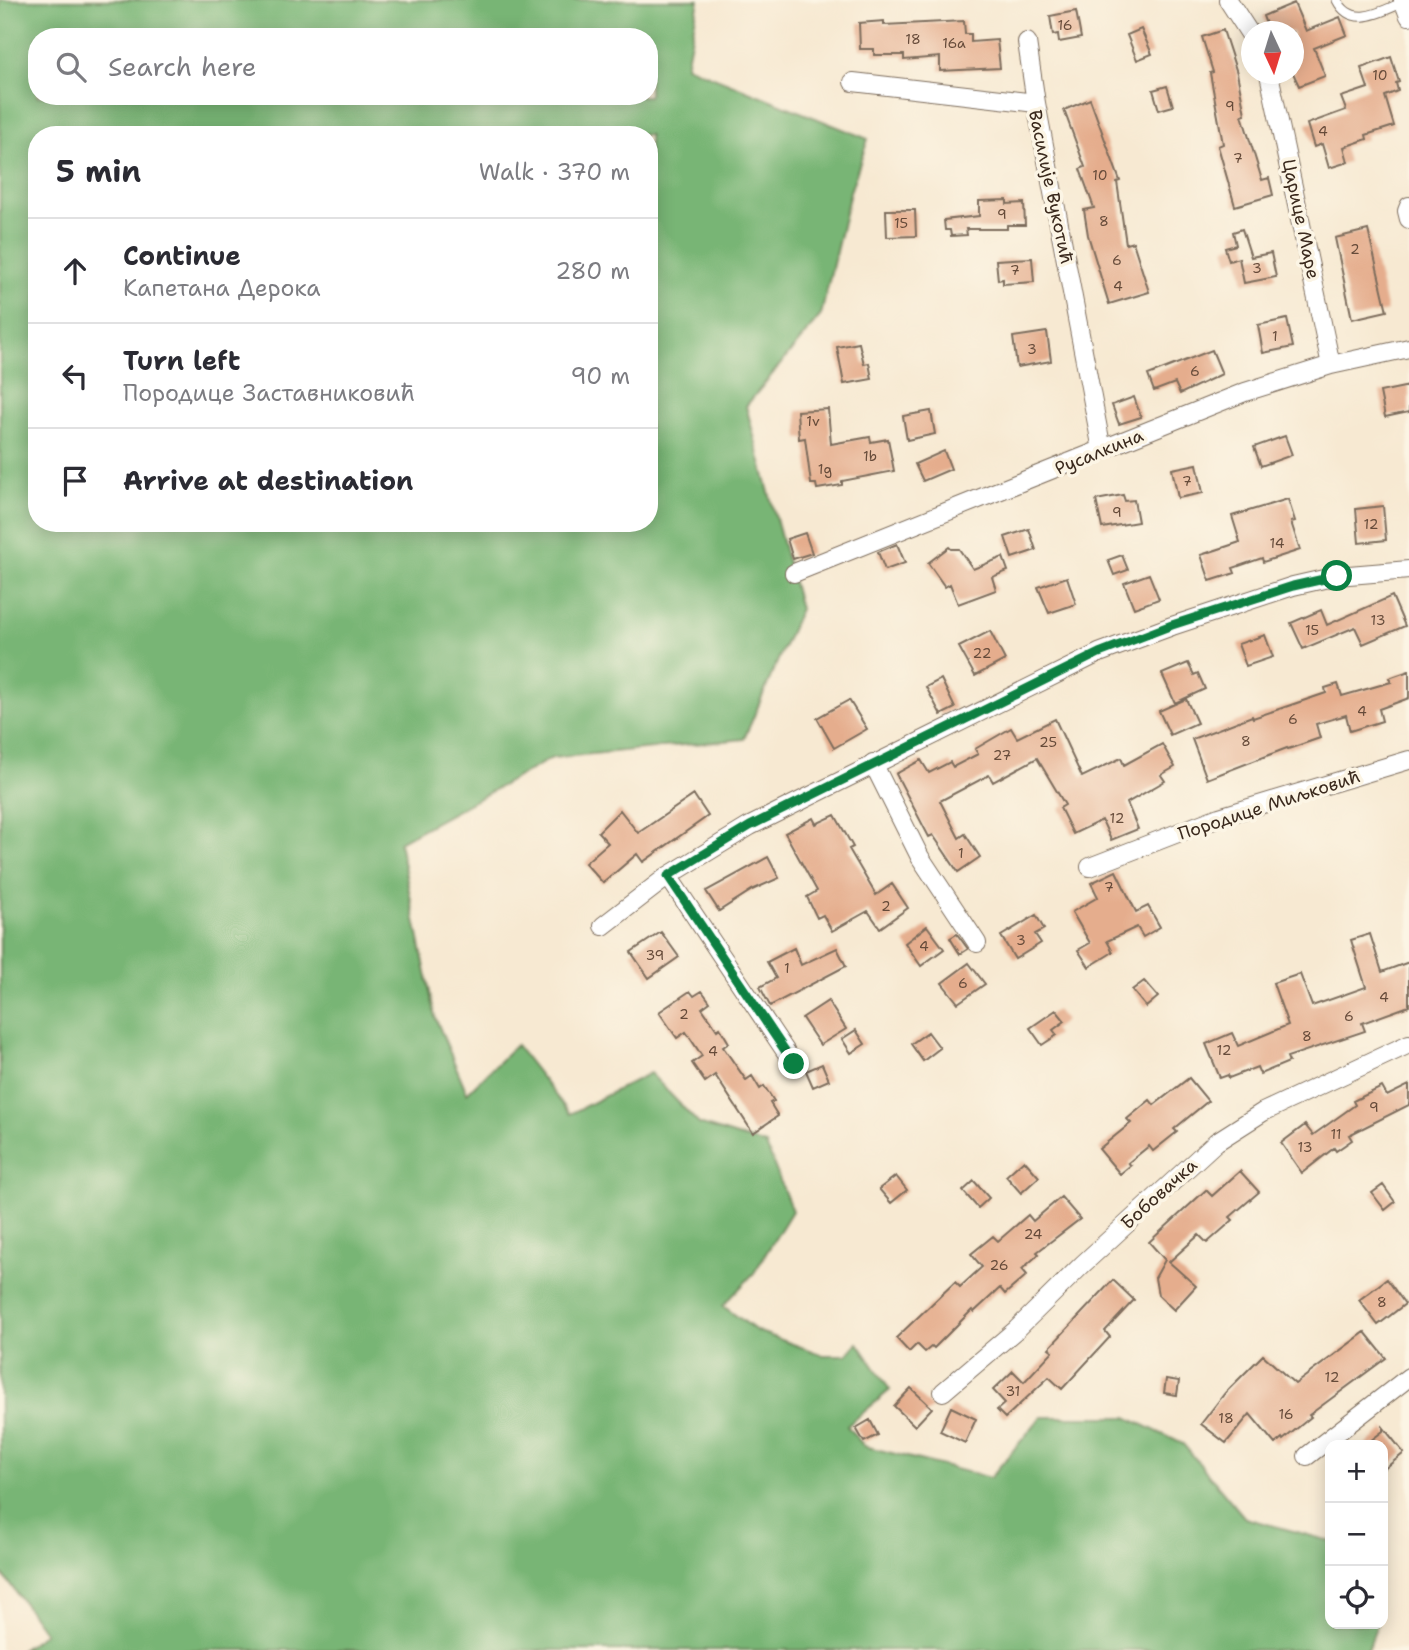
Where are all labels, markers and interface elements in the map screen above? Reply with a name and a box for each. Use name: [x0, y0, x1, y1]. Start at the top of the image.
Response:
house number: 16: [1057, 16, 1073, 34]
north arrow: [1241, 21, 1304, 84]
search box: [28, 28, 658, 105]
house number: 18: [905, 30, 921, 48]
house number: 16a: [942, 34, 966, 52]
icon: search: [52, 48, 90, 86]
text: Search here: [108, 49, 257, 84]
house number: 10: [1372, 66, 1388, 84]
house number: 9: [1225, 97, 1235, 115]
street label: Василије Вукотић: [1023, 108, 1079, 266]
house number: 4: [1318, 122, 1328, 140]
house number: 7: [1233, 149, 1243, 167]
text: 5 min: [56, 151, 141, 192]
text: Walk · 370 m: [479, 157, 630, 187]
street label: Царице Маре: [1277, 157, 1325, 281]
house number: 10: [1092, 166, 1108, 184]
house number: 9: [997, 205, 1007, 223]
house number: 8: [1099, 212, 1109, 230]
house number: 15: [894, 214, 908, 232]
text: Continue: [123, 238, 241, 273]
house number: 2: [1350, 240, 1360, 258]
house number: 6: [1112, 251, 1122, 269]
icon: ahead: [56, 252, 94, 290]
text: 280 m: [555, 256, 630, 286]
house number: 3: [1252, 259, 1262, 277]
house number: 7: [1010, 261, 1020, 279]
text: Капетана Дерока: [123, 273, 321, 303]
house number: 4: [1113, 277, 1123, 295]
house number: 1: [1272, 327, 1278, 345]
house number: 3: [1027, 340, 1037, 358]
text: Turn left: [123, 343, 240, 378]
icon: left: [56, 357, 94, 395]
text: 90 m: [570, 361, 630, 391]
house number: 6: [1190, 362, 1200, 380]
text: Породице Заставниковић: [123, 378, 415, 408]
house number: 1v: [806, 412, 820, 430]
street label: Русалкина: [1051, 423, 1147, 481]
house number: 1b: [863, 447, 877, 465]
house number: 1g: [818, 460, 832, 478]
icon: arrive: [56, 462, 94, 500]
text: Arrive at destination: [123, 463, 413, 498]
house number: 7: [1182, 472, 1192, 490]
house number: 9: [1112, 503, 1122, 521]
house number: 12: [1364, 515, 1378, 533]
house number: 14: [1269, 534, 1285, 552]
route start: [1321, 560, 1352, 591]
house number: 13: [1371, 611, 1385, 629]
house number: 15: [1305, 621, 1319, 639]
house number: 22: [973, 644, 991, 662]
house number: 4: [1357, 702, 1367, 720]
house number: 6: [1288, 710, 1298, 728]
house number: 8: [1241, 732, 1251, 750]
house number: 25: [1039, 733, 1057, 751]
house number: 27: [993, 746, 1011, 764]
street label: Породице Миљковић: [1175, 764, 1363, 846]
house number: 12: [1110, 809, 1124, 827]
house number: 1: [958, 844, 964, 862]
house number: 7: [1104, 878, 1114, 896]
house number: 2: [881, 897, 891, 915]
house number: 3: [1016, 931, 1026, 949]
house number: 4: [919, 937, 929, 955]
house number: 39: [646, 946, 664, 964]
house number: 1: [784, 959, 790, 977]
house number: 6: [958, 974, 968, 992]
house number: 4: [1379, 988, 1389, 1006]
house number: 2: [679, 1005, 689, 1023]
house number: 6: [1344, 1007, 1354, 1025]
house number: 8: [1302, 1027, 1312, 1045]
house number: 12: [1217, 1041, 1231, 1059]
house number: 4: [708, 1042, 718, 1060]
route end: [778, 1048, 809, 1079]
house number: 9: [1369, 1098, 1379, 1116]
house number: 11: [1330, 1125, 1342, 1143]
house number: 13: [1298, 1138, 1312, 1156]
street label: Бобовачка: [1116, 1153, 1202, 1235]
house number: 24: [1024, 1225, 1043, 1243]
house number: 26: [990, 1256, 1009, 1274]
house number: 8: [1377, 1293, 1387, 1311]
house number: 12: [1325, 1368, 1339, 1386]
house number: 31: [1006, 1382, 1020, 1400]
house number: 16: [1278, 1405, 1294, 1423]
house number: 18: [1218, 1409, 1234, 1427]
map controls: [1325, 1440, 1388, 1629]
button: +: [1325, 1440, 1388, 1503]
button: −: [1325, 1503, 1388, 1566]
button: locate: [1325, 1566, 1388, 1629]

